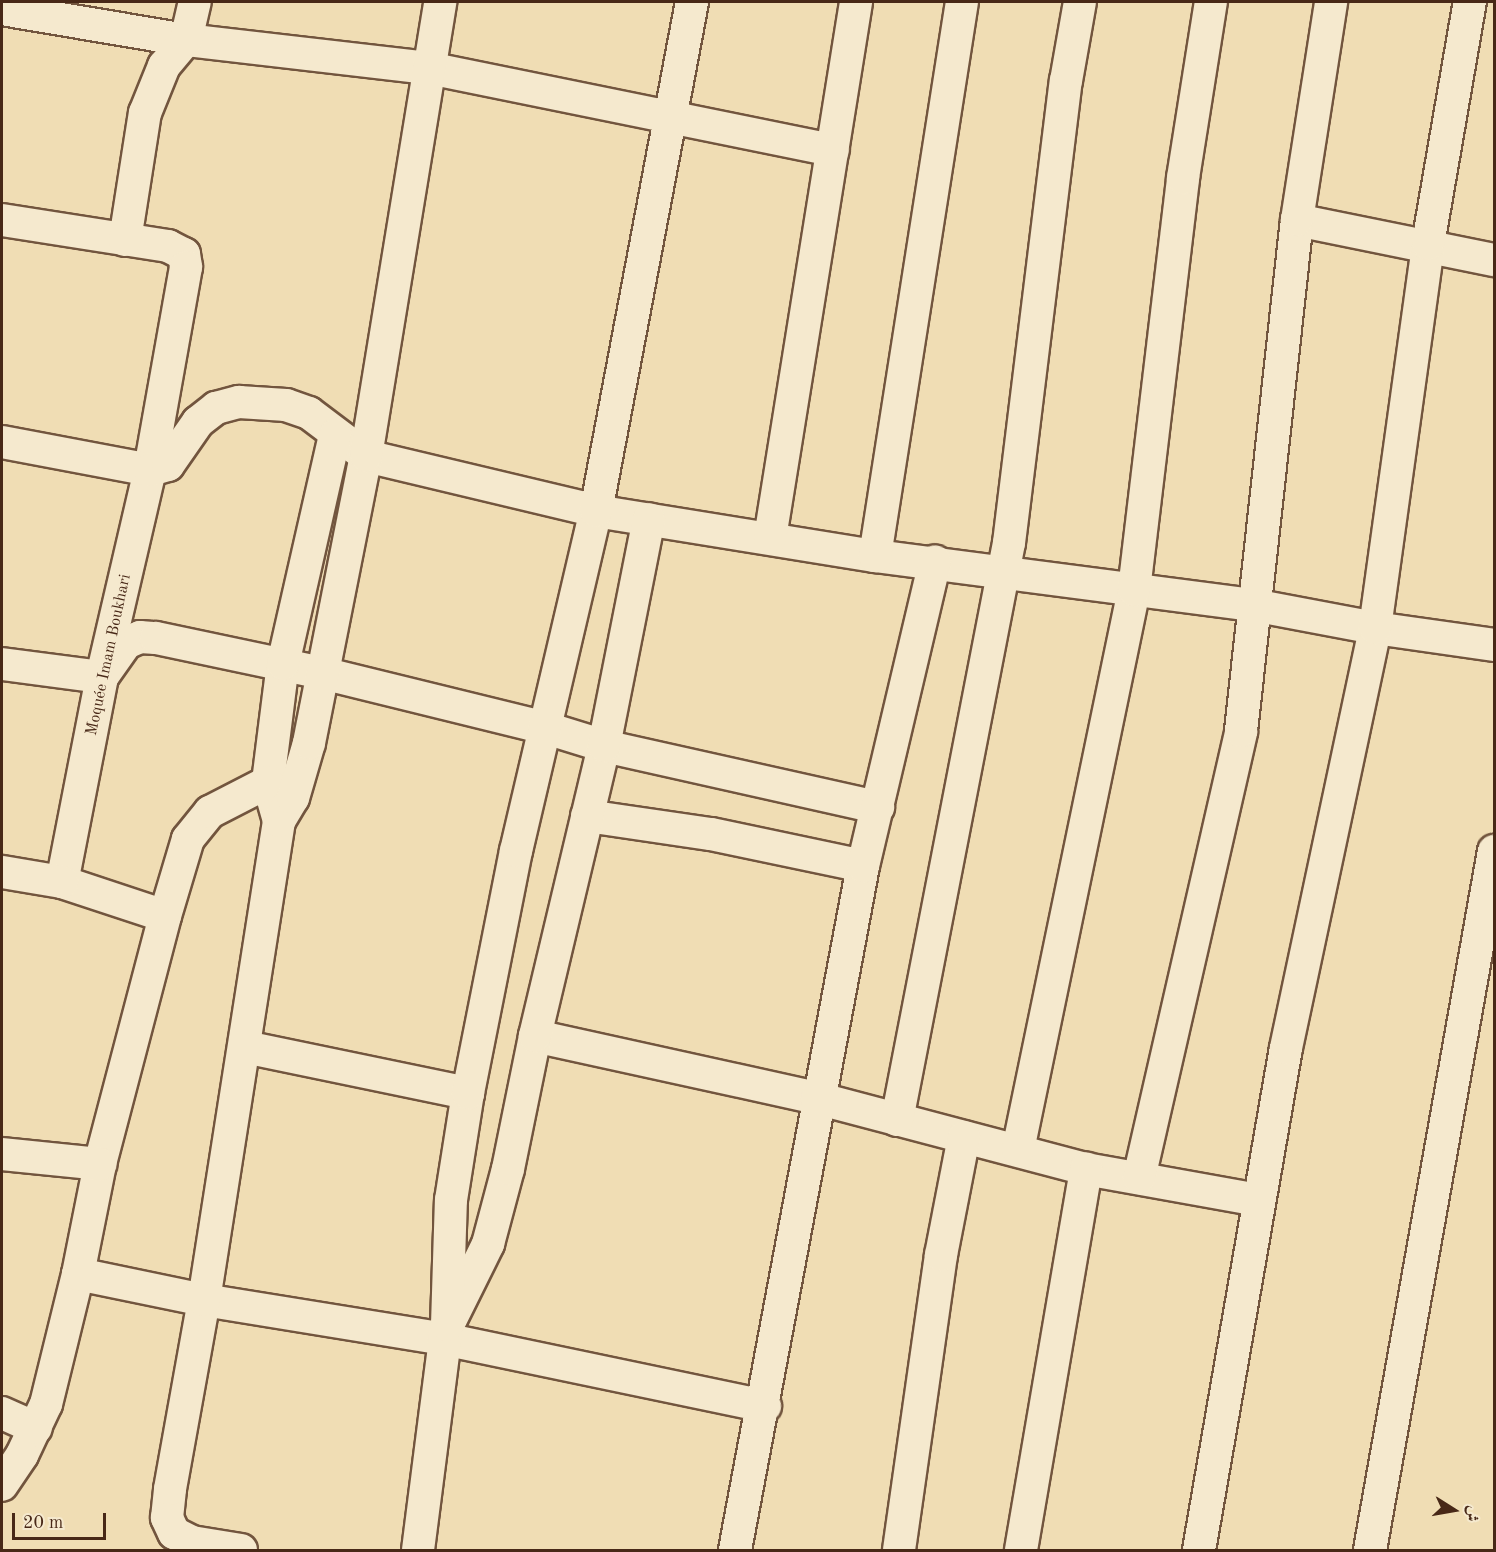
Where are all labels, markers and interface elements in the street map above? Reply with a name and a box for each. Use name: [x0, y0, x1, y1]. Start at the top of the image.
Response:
street label: Moquée Imam Boukhari: [83, 573, 135, 737]
north arrow: [1424, 1480, 1484, 1540]
scale bar: [15, 1501, 110, 1539]
text: ش: [1462, 1504, 1481, 1523]
text: 20 m: [23, 1514, 63, 1532]

